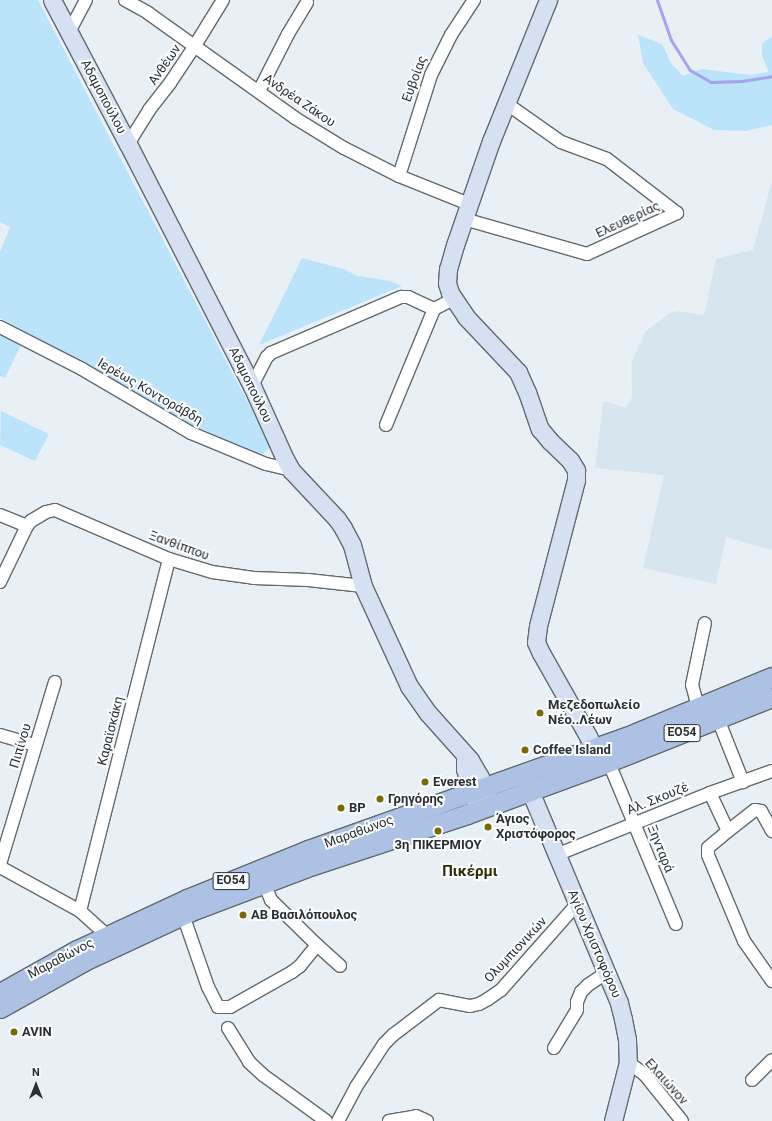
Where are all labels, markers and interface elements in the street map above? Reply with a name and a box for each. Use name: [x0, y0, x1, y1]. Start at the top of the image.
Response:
street label: Ανθέων: [145, 42, 185, 88]
street label: Ευβοίας: [399, 54, 431, 104]
street label: Αδαμοπούλου: [77, 57, 129, 137]
street label: Ανδρέα Ζάκου: [260, 71, 338, 131]
street label: Ελευθερίας: [593, 198, 663, 242]
street label: Αδαμοπούλου: [225, 345, 275, 425]
street label: Ιερέως Κοντοράβδη: [95, 356, 205, 428]
street label: Ξανθίππου: [147, 528, 211, 564]
street label: Καραϊσκάκη: [95, 695, 127, 767]
place label: Μεζεδοπωλείο Νέο..Λέων: [548, 698, 640, 729]
marker: Μεζεδοπωλείο Νέο..Λέων: [535, 708, 545, 718]
street label: Πιπίνου: [7, 722, 35, 770]
road number: ΕΟ54: [663, 723, 701, 743]
place label: Coffee Island: [533, 742, 611, 758]
marker: Coffee Island: [520, 745, 530, 755]
place label: Everest: [433, 774, 476, 790]
marker: Everest: [420, 777, 430, 787]
street label: Αλ. Σκουζέ: [625, 780, 691, 818]
place label: Γρηγόρης: [388, 791, 443, 807]
marker: Γρηγόρης: [375, 794, 385, 804]
place label: BP: [349, 800, 366, 816]
marker: BP: [336, 803, 346, 813]
street label: Μαραθώνος: [322, 812, 396, 852]
place label: Άγιος Χριστόφορος: [496, 812, 576, 843]
marker: Άγιος Χριστόφορος: [483, 822, 493, 832]
street label: Ξηνταρά: [643, 823, 677, 875]
marker: 3η ΠΙΚΕΡΜΙΟΥ: [433, 826, 443, 836]
place label: 3η ΠΙΚΕΡΜΙΟΥ: [395, 837, 481, 853]
district label: Πικέρμι: [442, 863, 498, 881]
road number: ΕΟ54: [212, 871, 250, 891]
street label: Αγίου Χριστοφόρου: [564, 887, 624, 1001]
place label: ΑΒ Βασιλόπουλος: [251, 907, 357, 923]
marker: ΑΒ Βασιλόπουλος: [238, 910, 248, 920]
street label: Ολυμπιονικών: [482, 914, 550, 986]
street label: Μαραθώνος: [25, 935, 97, 983]
place label: AVIN: [22, 1024, 52, 1040]
marker: AVIN: [9, 1027, 19, 1037]
street label: Ελαιώνον: [641, 1056, 691, 1108]
north arrow: [16, 1065, 56, 1105]
text: N: [32, 1066, 40, 1079]

